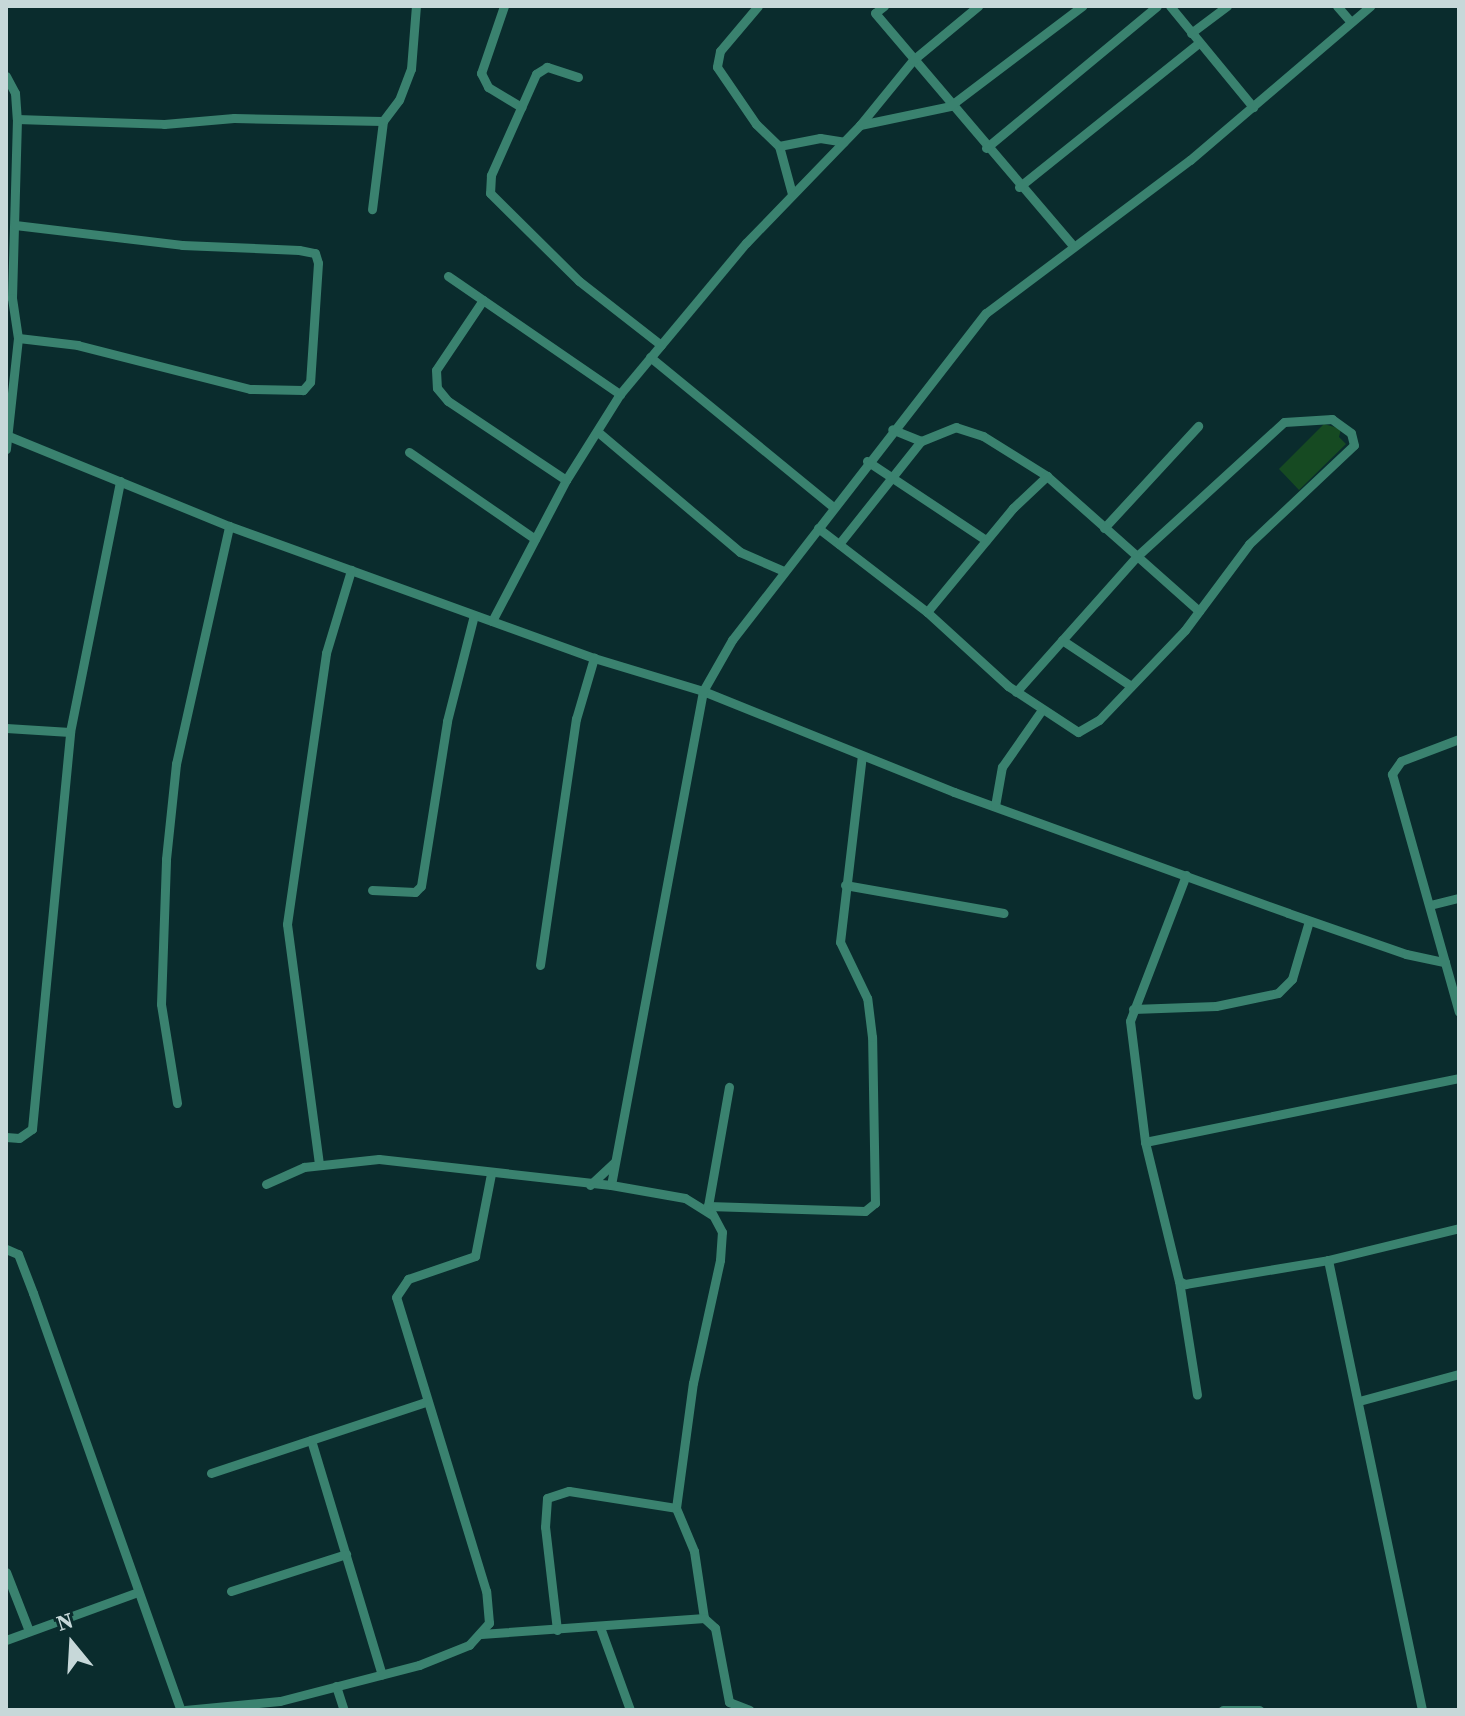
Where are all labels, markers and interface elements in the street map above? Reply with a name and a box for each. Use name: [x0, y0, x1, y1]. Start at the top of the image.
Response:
north arrow: [32, 1604, 112, 1684]
text: N: [52, 1604, 77, 1638]

